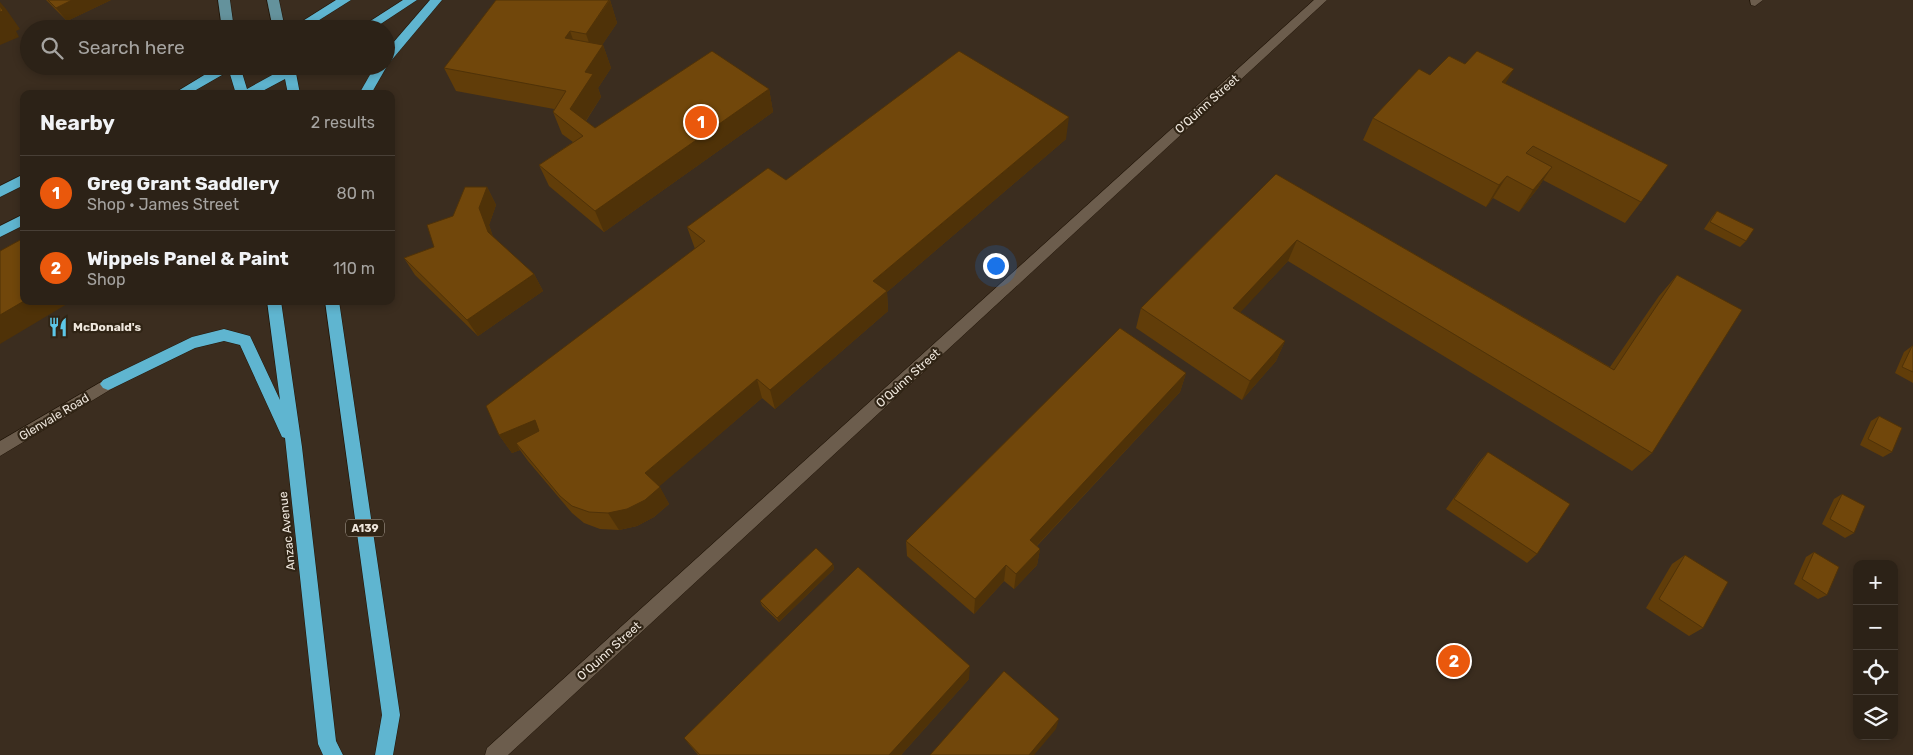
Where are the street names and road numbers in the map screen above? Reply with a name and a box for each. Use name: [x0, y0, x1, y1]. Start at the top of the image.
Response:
street label: O'Quinn Street: [1172, 71, 1242, 136]
street label: O'Quinn Street: [873, 345, 943, 410]
street label: Glenvale Road: [17, 391, 91, 443]
street label: Anzac Avenue: [276, 491, 298, 571]
road number: A139: [346, 520, 384, 536]
street label: O'Quinn Street: [574, 618, 644, 683]

